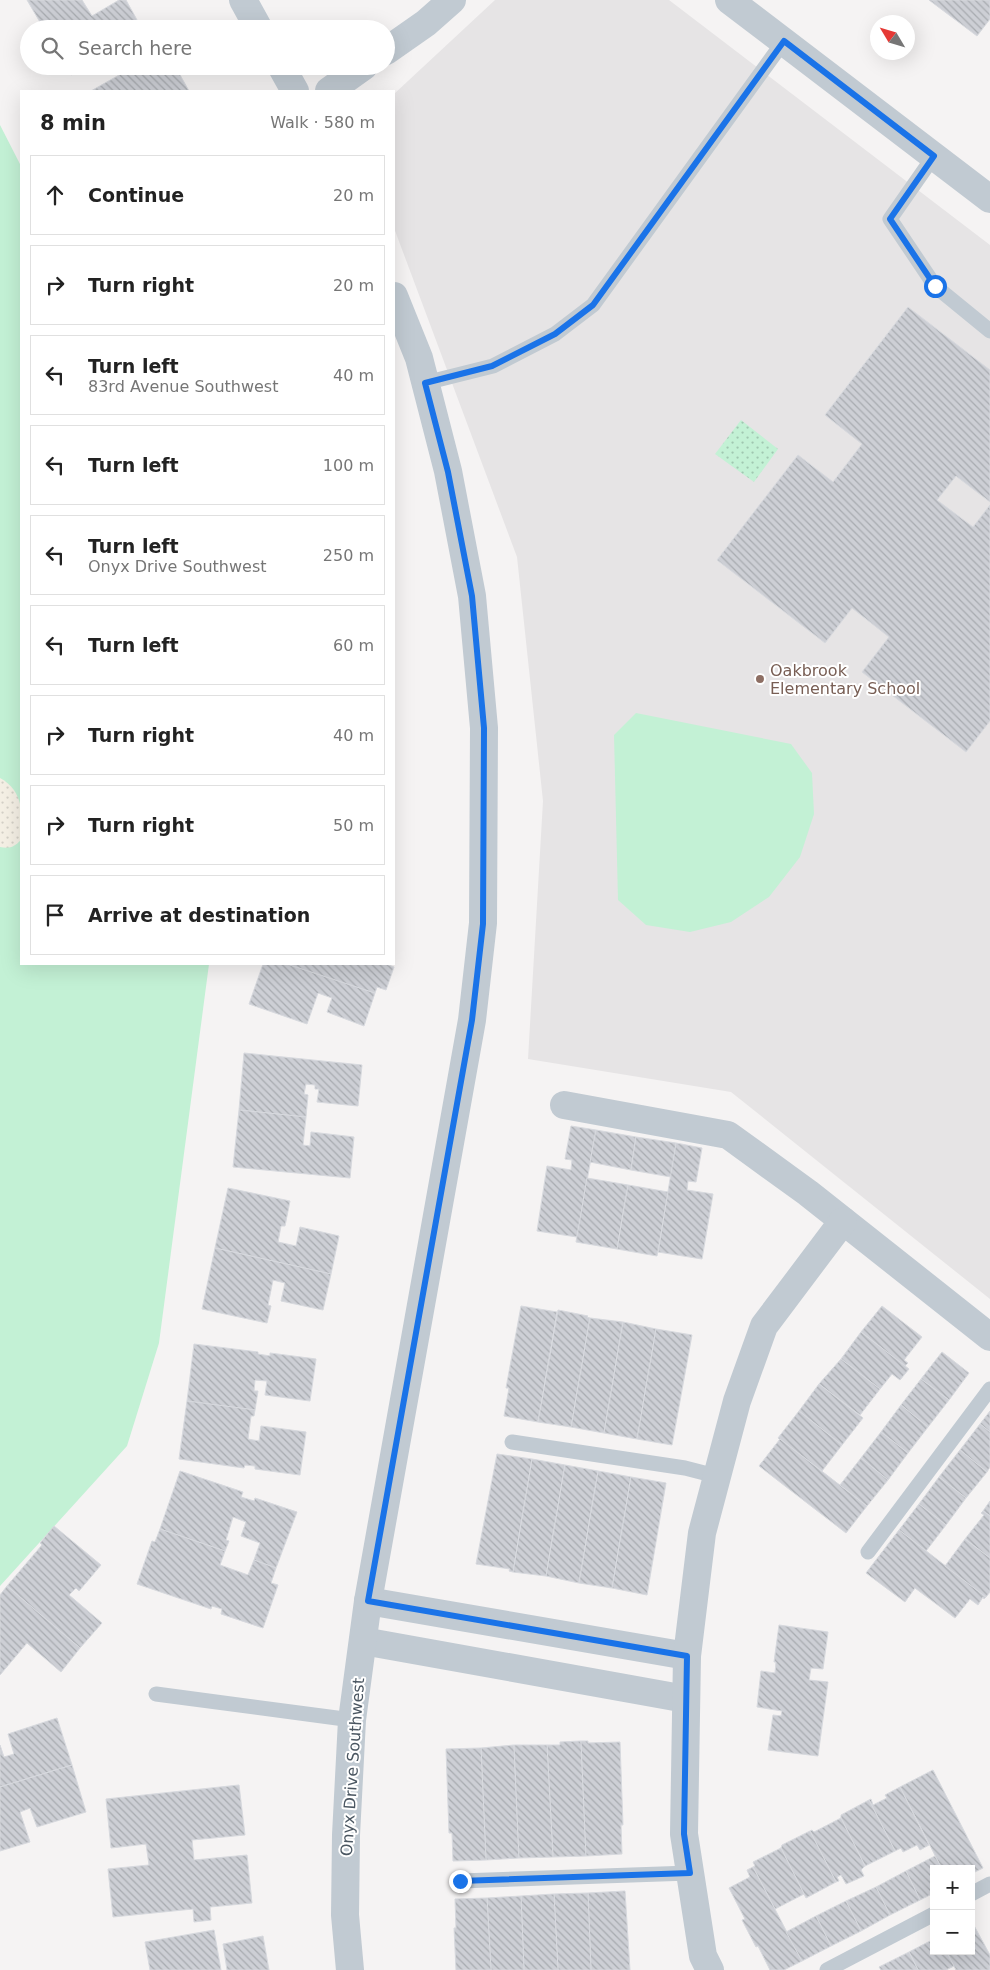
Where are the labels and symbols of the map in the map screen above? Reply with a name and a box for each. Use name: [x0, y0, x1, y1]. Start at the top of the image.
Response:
north arrow: [870, 15, 915, 60]
route start: [924, 275, 947, 298]
place label: Oakbrook Elementary School: [770, 661, 920, 698]
marker: Oakbrook Elementary School: [754, 673, 766, 685]
street label: Onyx Drive Southwest: [337, 1677, 368, 1857]
route end: [449, 1870, 472, 1893]

